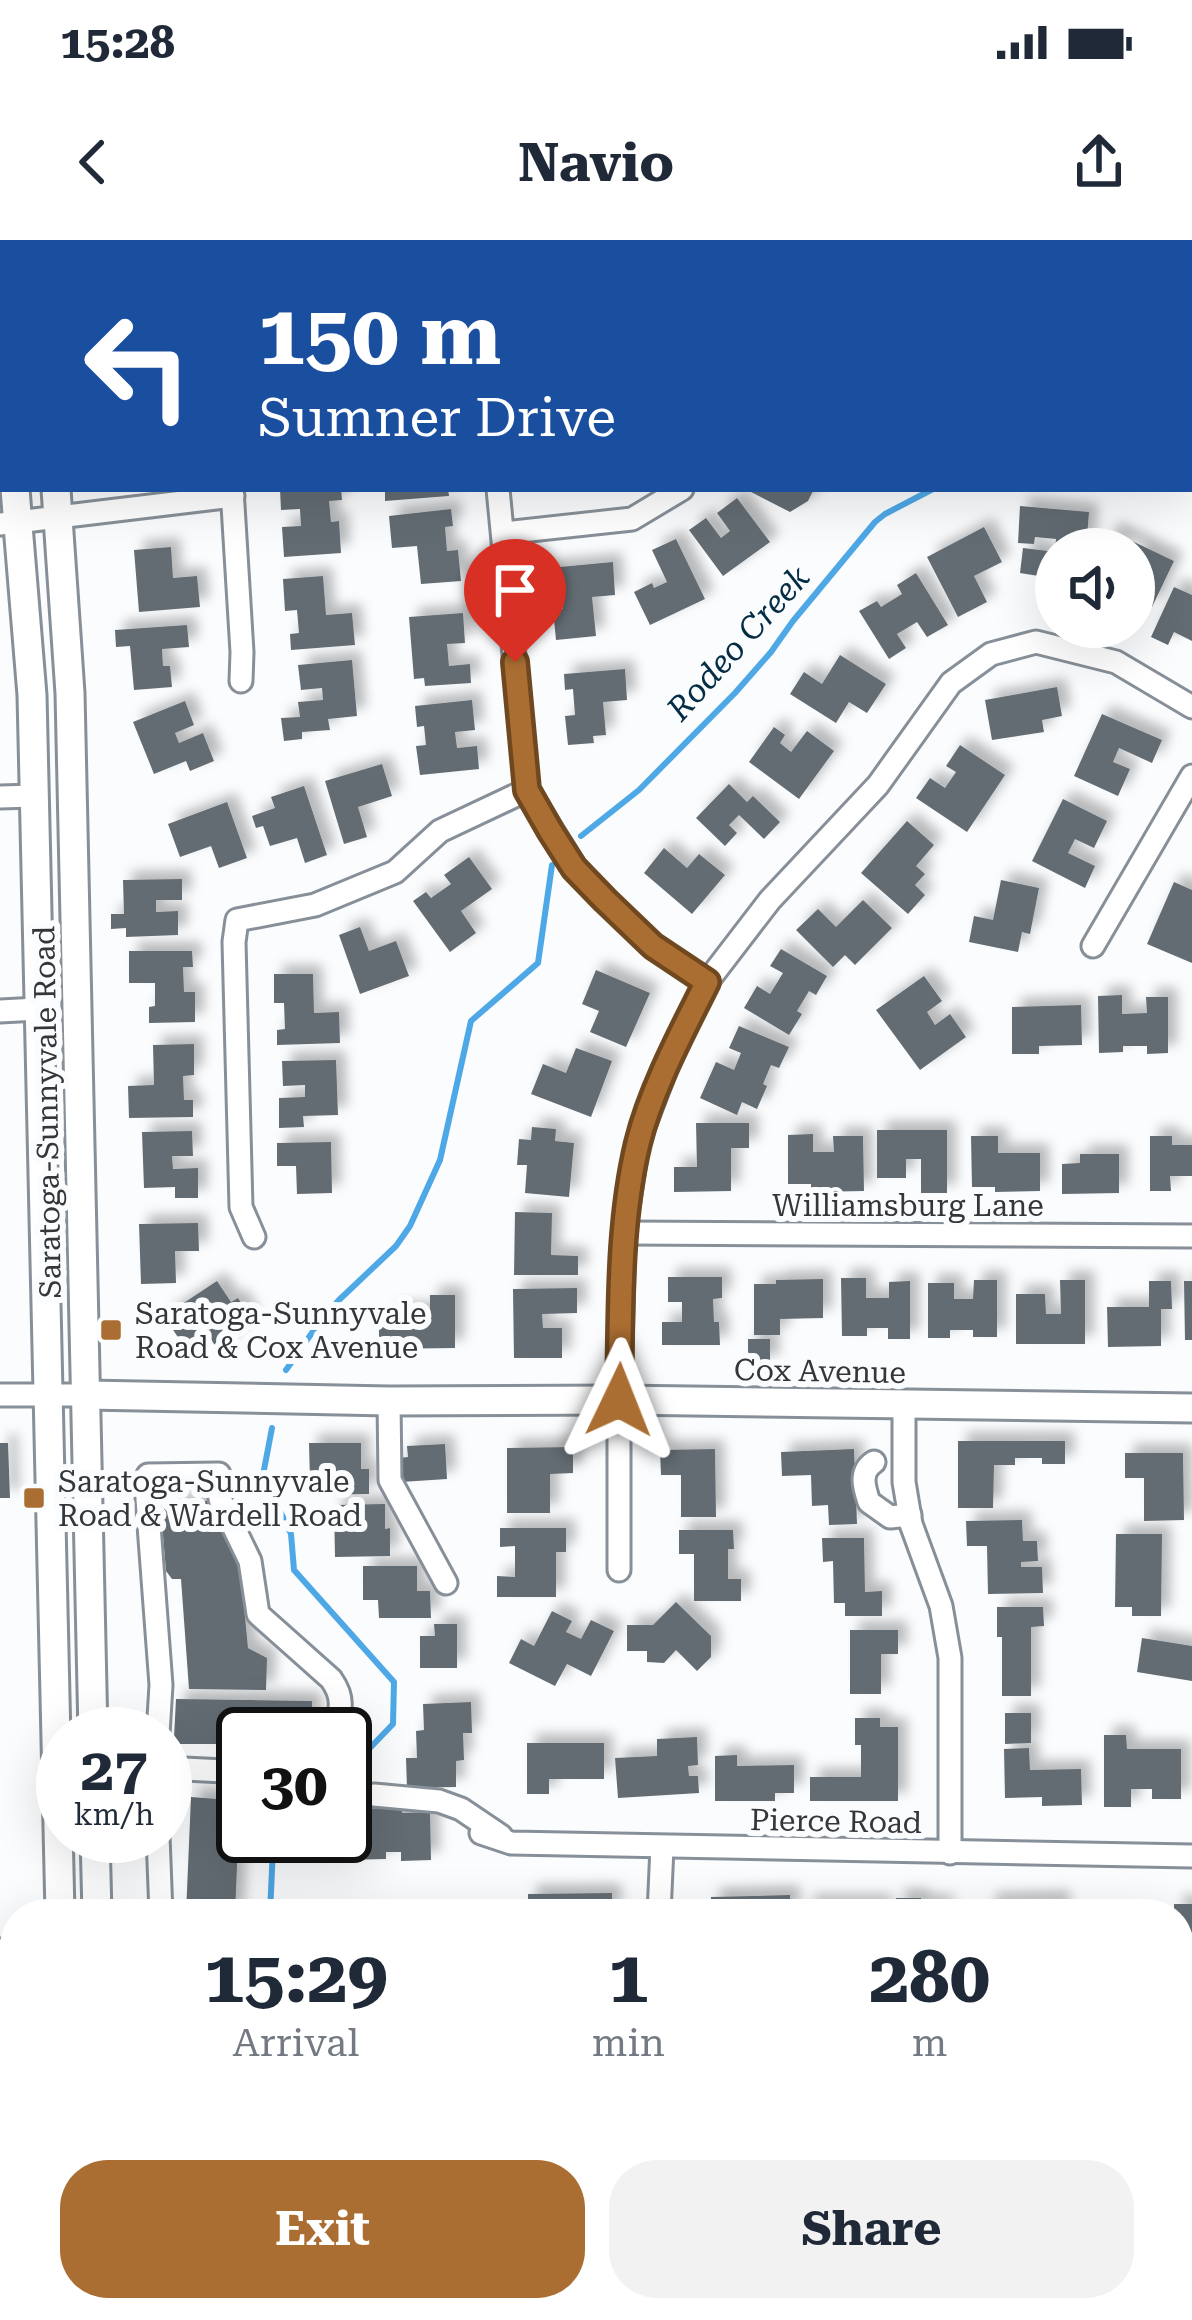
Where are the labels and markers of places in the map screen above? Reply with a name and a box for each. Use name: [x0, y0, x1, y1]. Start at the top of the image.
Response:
pin: [464, 539, 566, 662]
place label: Saratoga-Sunnyvale Road & Cox Avenue: [135, 1296, 426, 1365]
marker: Saratoga-Sunnyvale Road & Cox Avenue: [98, 1317, 124, 1343]
place label: Saratoga-Sunnyvale Road & Wardell Road: [58, 1464, 362, 1533]
marker: Saratoga-Sunnyvale Road & Wardell Road: [21, 1485, 47, 1511]

